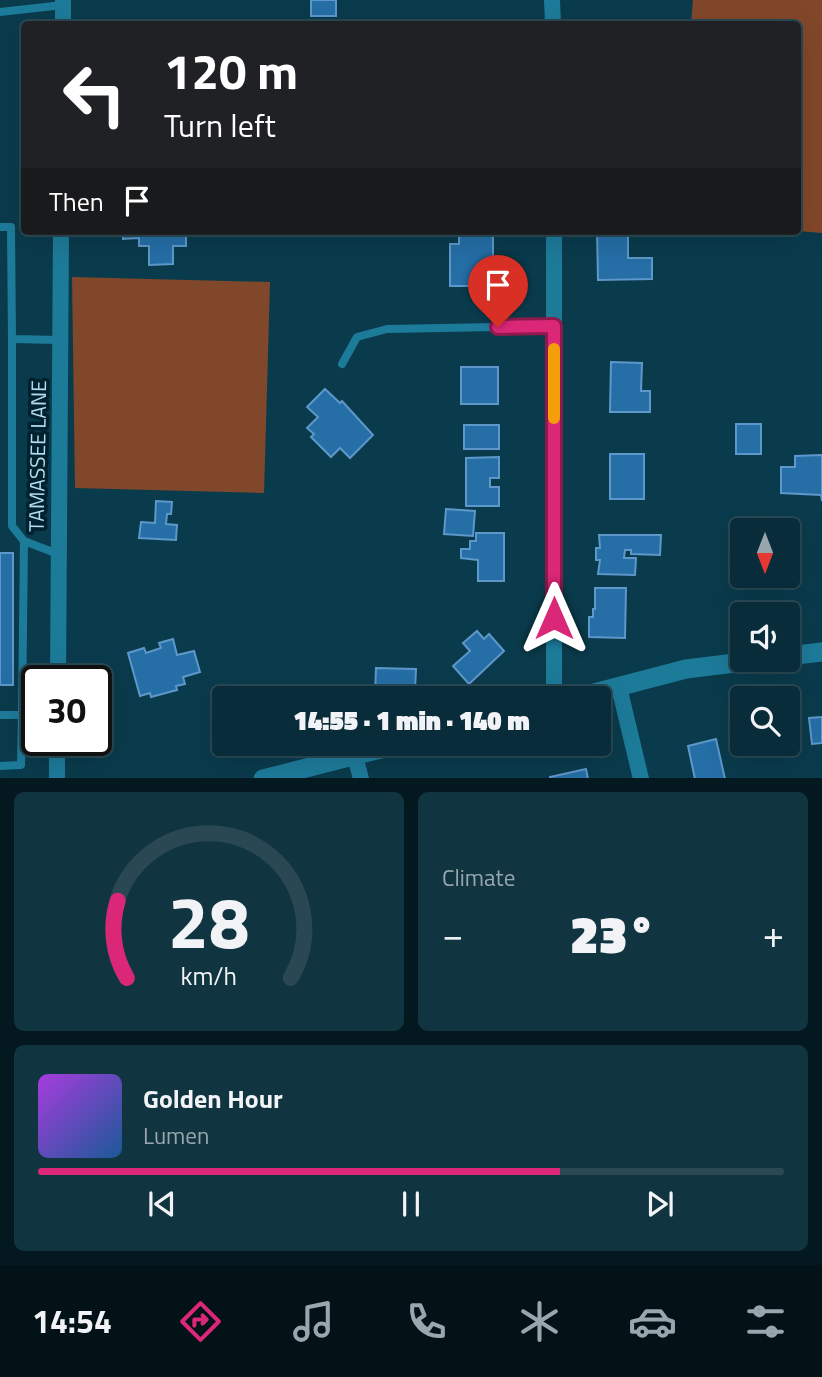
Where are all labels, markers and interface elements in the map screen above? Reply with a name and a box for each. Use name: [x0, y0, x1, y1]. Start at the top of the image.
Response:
text: 120 m: [164, 33, 298, 108]
icon: left: [49, 49, 140, 140]
text: Turn left: [164, 101, 276, 149]
text: Then: [49, 182, 104, 221]
icon: arrive: [118, 182, 156, 220]
pin: [468, 255, 528, 327]
icon: arrive: [479, 266, 517, 304]
street label: TAMASSEE LANE: [20, 380, 54, 532]
north arrow: [730, 518, 800, 588]
map controls: [730, 518, 800, 756]
position arrow: [517, 581, 591, 655]
button: sound: [730, 602, 800, 672]
speed limit sign: 30: [21, 665, 112, 756]
button: search: [730, 686, 800, 756]
text: 14:55 · 1 min · 140 m: [293, 701, 530, 740]
text: Climate: [442, 860, 515, 895]
text: 28: [168, 866, 250, 976]
text: 23°: [570, 894, 656, 973]
text: −: [442, 905, 463, 963]
text: +: [763, 905, 784, 963]
text: km/h: [181, 956, 237, 994]
text: Golden Hour: [143, 1079, 283, 1118]
text: Lumen: [143, 1118, 209, 1153]
icon: previous: [143, 1185, 181, 1223]
icon: pause: [392, 1185, 430, 1223]
icon: next: [641, 1185, 679, 1223]
text: 14:54: [32, 1297, 112, 1345]
icon: directions: [176, 1297, 225, 1346]
icon: music: [289, 1297, 338, 1346]
icon: phone: [402, 1297, 451, 1346]
icon: climate: [515, 1297, 564, 1346]
icon: car: [628, 1297, 677, 1346]
icon: filters: [741, 1297, 790, 1346]

